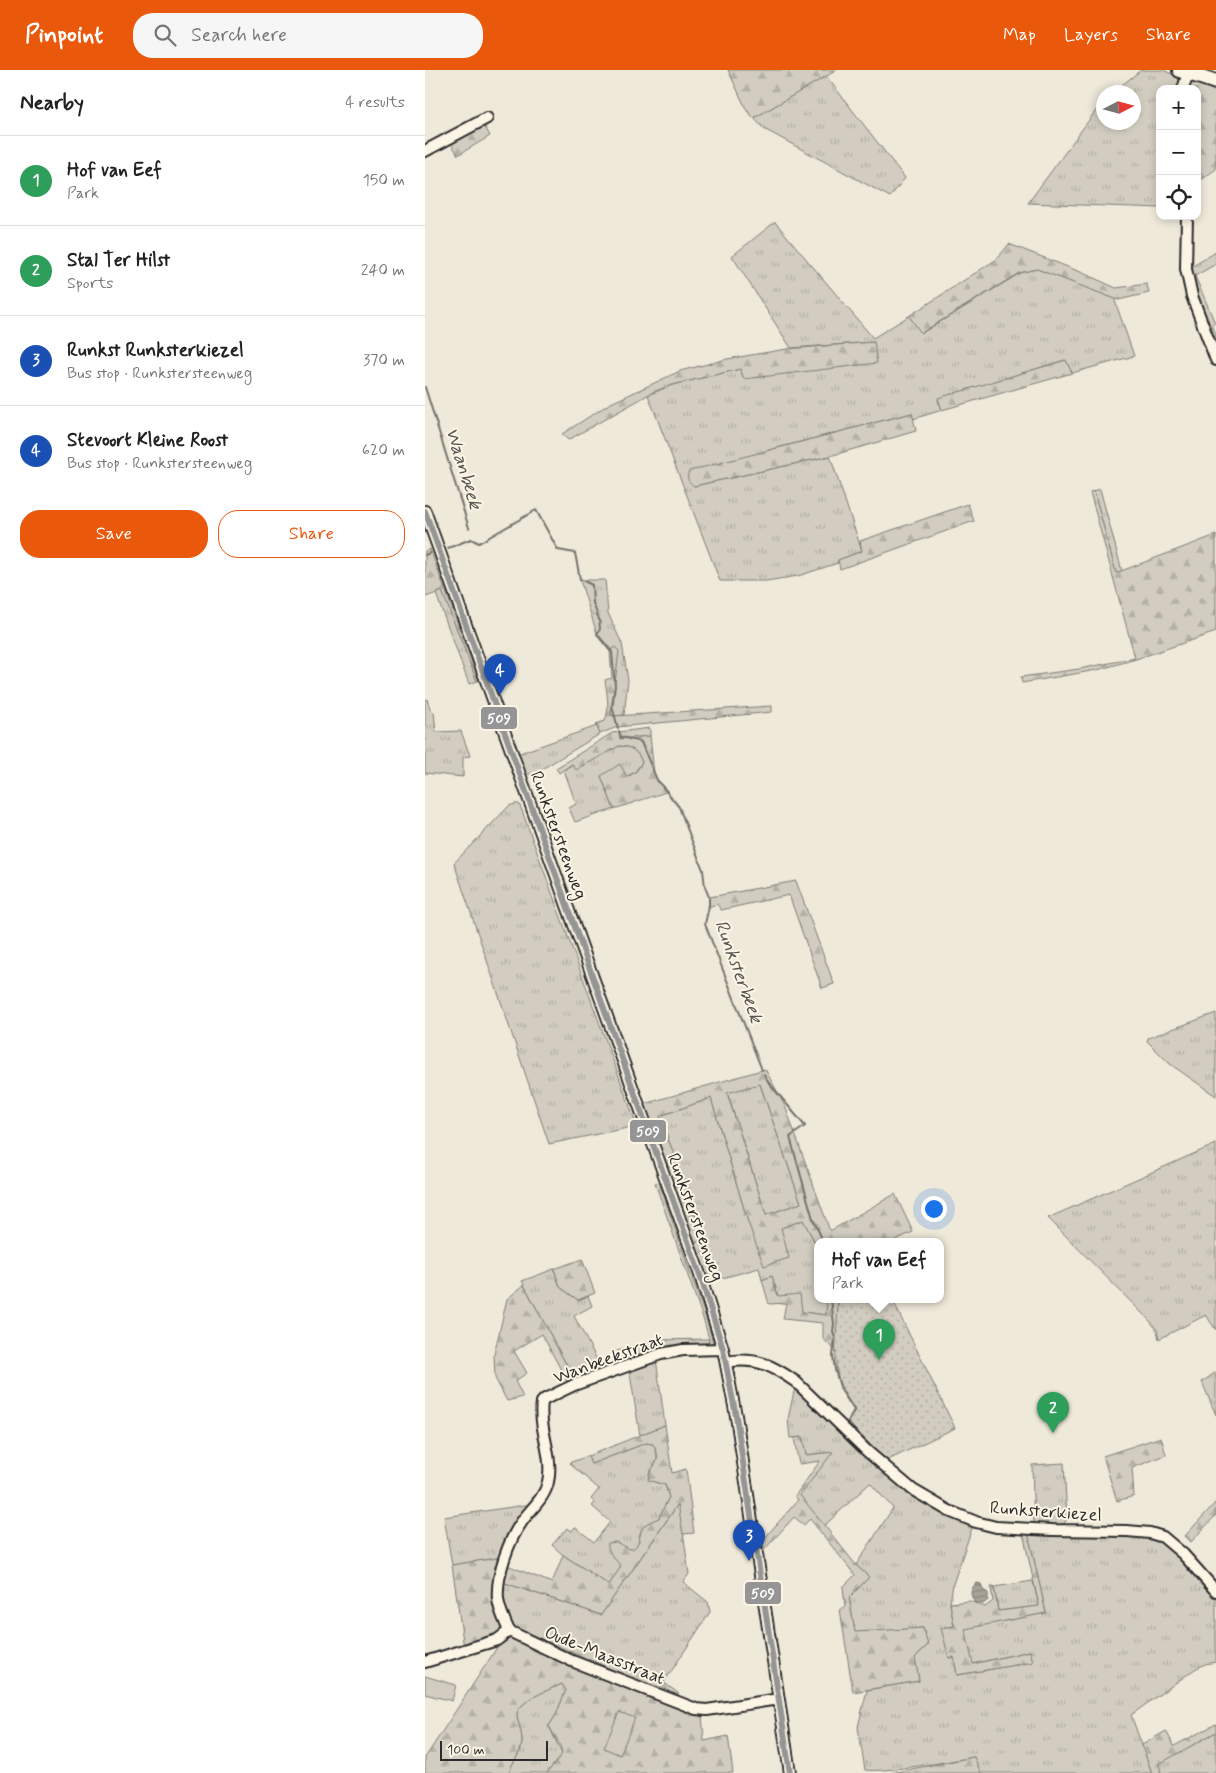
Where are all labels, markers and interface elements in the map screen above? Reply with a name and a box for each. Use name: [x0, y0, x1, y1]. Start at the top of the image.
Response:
search box: [133, 13, 483, 58]
text: Pinpoint: [25, 20, 103, 51]
icon: search: [151, 21, 179, 49]
text: Search here: [191, 23, 287, 48]
text: Map: [1003, 23, 1036, 47]
text: Layers: [1064, 23, 1118, 47]
text: Share: [1146, 23, 1191, 47]
north arrow: [1096, 85, 1141, 130]
map controls: [1156, 85, 1201, 220]
button: +: [1156, 85, 1201, 130]
text: Nearby: [20, 89, 84, 117]
text: 4 results: [345, 92, 405, 113]
button: −: [1156, 130, 1201, 175]
text: Hof van Eef: [67, 158, 162, 183]
text: 1: [32, 170, 40, 191]
text: 150 m: [363, 170, 405, 191]
button: locate: [1156, 175, 1201, 220]
text: Park: [67, 183, 99, 204]
text: Stal Ter Hilst: [67, 248, 170, 273]
text: 2: [32, 260, 40, 281]
text: 240 m: [361, 260, 405, 281]
text: Sports: [67, 273, 113, 294]
text: Runkst Runksterkiezel: [67, 338, 244, 363]
text: 3: [32, 350, 40, 371]
text: 370 m: [363, 350, 405, 371]
text: Bus stop · Runkstersteenweg: [67, 363, 252, 384]
water label: Waanbeek: [439, 425, 488, 514]
text: Stevoort Kleine Roost: [67, 428, 228, 453]
text: 4: [31, 440, 41, 461]
text: 620 m: [362, 440, 405, 461]
text: Bus stop · Runkstersteenweg: [67, 453, 252, 474]
button: Save: [20, 510, 208, 558]
button: Share: [218, 510, 405, 558]
pin: 4: [484, 654, 516, 695]
line badge: 509: [480, 706, 518, 730]
text: 509: [487, 710, 511, 728]
street label: Runkstersteenweg: [523, 768, 592, 903]
water label: Runksterbeek: [708, 917, 769, 1028]
line badge: 509: [629, 1119, 667, 1143]
text: 509: [636, 1123, 660, 1141]
street label: Runkstersteenweg: [660, 1150, 729, 1285]
your location: [921, 1196, 947, 1222]
popup: [814, 1238, 944, 1303]
text: Hof van Eef: [832, 1248, 926, 1273]
text: Park: [832, 1273, 863, 1294]
pin: 1: [863, 1319, 895, 1360]
street label: Wanbeekstraat: [550, 1328, 667, 1390]
pin: 2: [1037, 1392, 1069, 1433]
street label: Runksterkiezel: [989, 1496, 1103, 1528]
pin: 3: [733, 1520, 765, 1561]
line badge: 509: [744, 1581, 782, 1605]
text: 509: [751, 1585, 775, 1603]
street label: Oude-Maasstraat: [541, 1621, 669, 1691]
scale bar: [440, 1738, 547, 1761]
text: 100 m: [447, 1741, 485, 1759]

